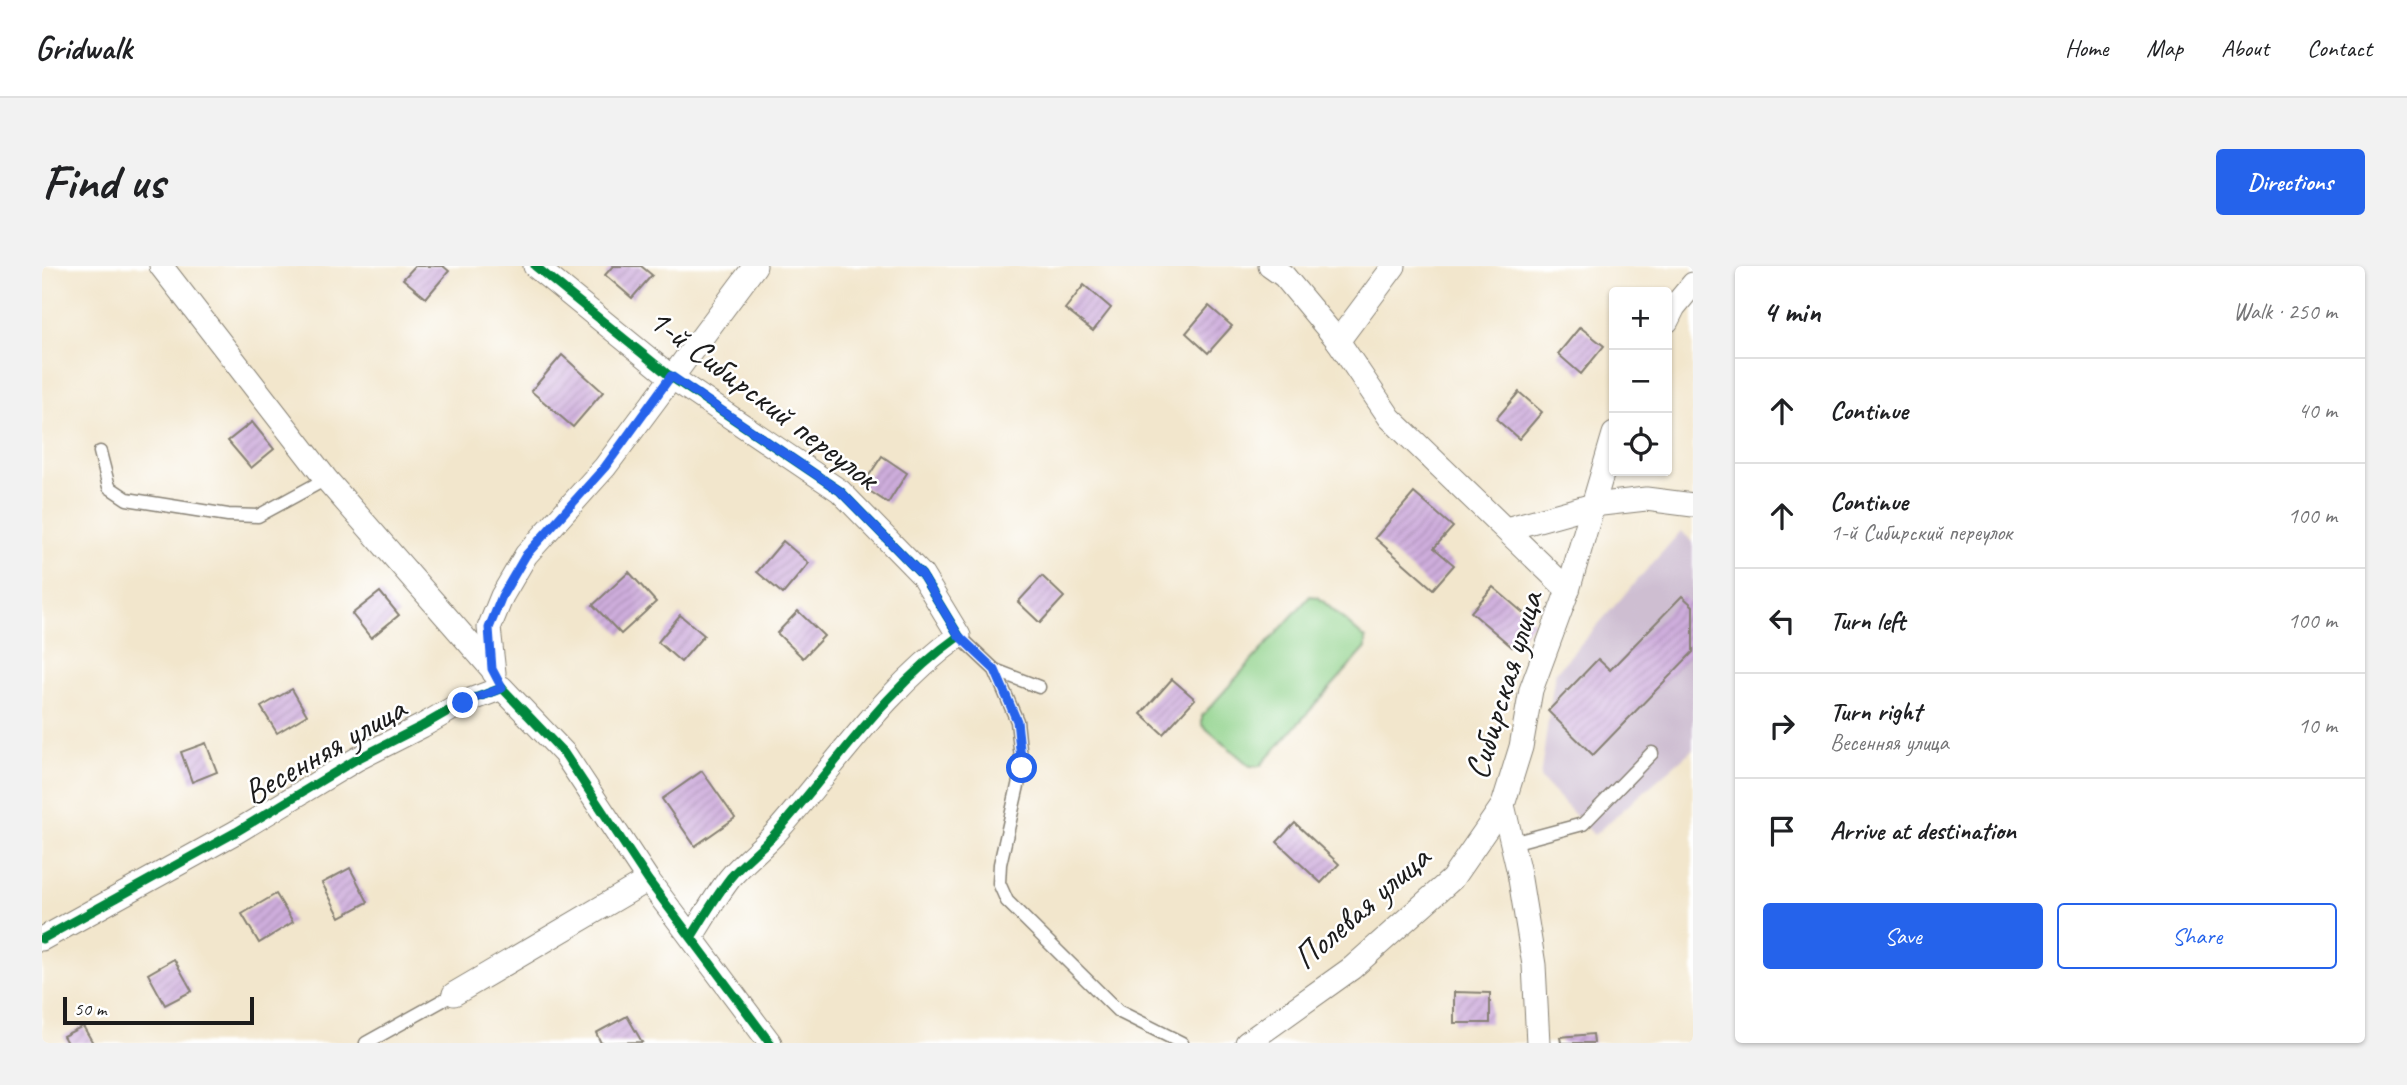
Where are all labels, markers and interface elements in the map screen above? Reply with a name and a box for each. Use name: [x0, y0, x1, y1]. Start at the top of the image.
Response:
text: Gridwalk: [35, 27, 132, 69]
text: Home: [2065, 33, 2108, 63]
text: Map: [2146, 33, 2183, 63]
text: About: [2221, 33, 2269, 63]
text: Contact: [2307, 33, 2372, 63]
button: Directions: [2216, 149, 2365, 215]
text: Find us: [42, 151, 164, 213]
map controls: [1609, 287, 1672, 476]
button: +: [1609, 287, 1672, 350]
text: 4 min: [1763, 293, 1820, 331]
street label: 1-й Сибирский переулок: [640, 297, 890, 502]
text: Walk · 250 m: [2233, 297, 2337, 326]
button: −: [1609, 350, 1672, 413]
icon: ahead: [1763, 392, 1801, 430]
text: Continue: [1830, 394, 1908, 427]
text: 40 m: [2298, 396, 2337, 425]
button: locate: [1609, 413, 1672, 476]
text: Continue: [1830, 485, 1908, 518]
icon: ahead: [1763, 497, 1801, 535]
text: 100 m: [2288, 501, 2337, 530]
text: 1-й Сибирский переулок: [1830, 518, 2012, 547]
street label: Сибирская улица: [1454, 583, 1554, 784]
icon: left: [1763, 602, 1801, 640]
text: Turn left: [1830, 604, 1905, 637]
text: 100 m: [2288, 606, 2337, 635]
street label: Весенняя улица: [235, 685, 416, 815]
route end: [447, 687, 478, 718]
text: Turn right: [1830, 695, 1921, 728]
icon: right: [1763, 707, 1801, 745]
text: 10 m: [2298, 711, 2337, 740]
text: Весенняя улица: [1830, 728, 1948, 757]
route start: [1006, 752, 1037, 783]
icon: arrive: [1763, 812, 1801, 850]
text: Arrive at destination: [1830, 814, 2016, 847]
street label: Полевая улица: [1283, 834, 1441, 979]
button: Save: [1763, 903, 2043, 969]
button: Share: [2057, 903, 2337, 969]
scale bar: [63, 994, 254, 1026]
text: 50 m: [74, 997, 106, 1021]

